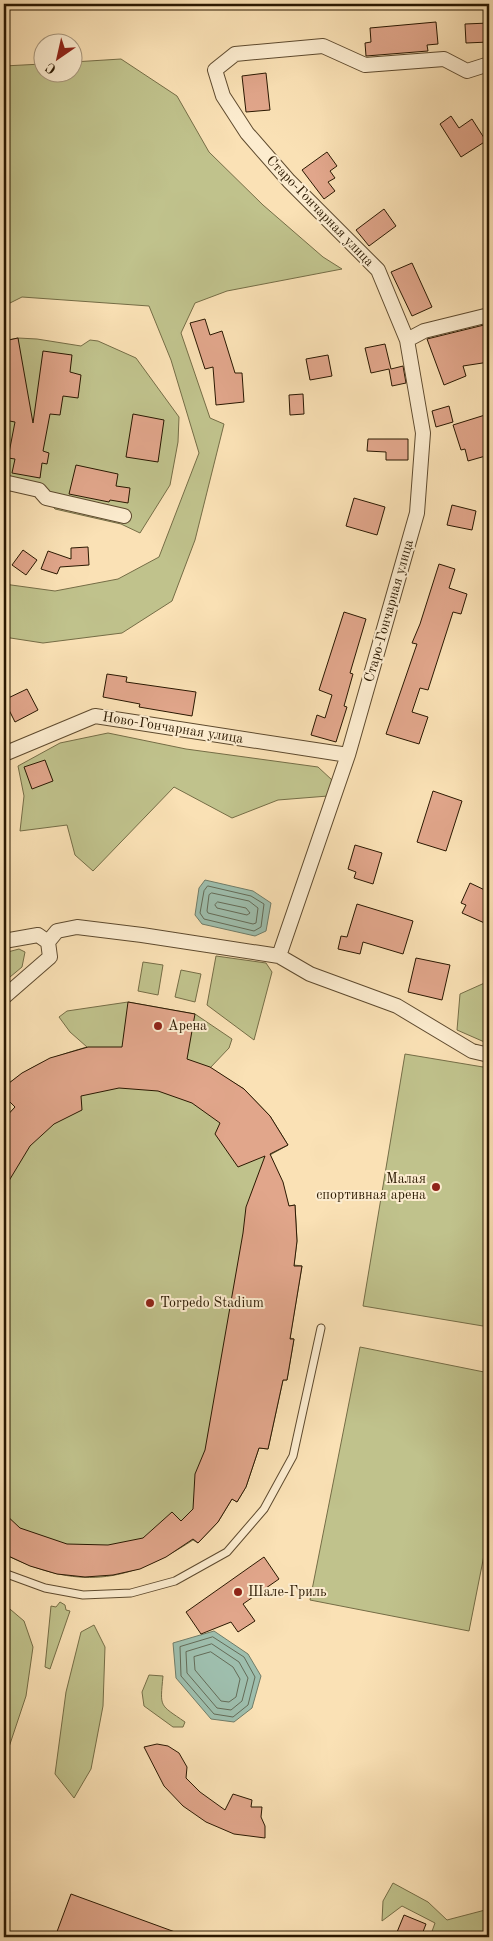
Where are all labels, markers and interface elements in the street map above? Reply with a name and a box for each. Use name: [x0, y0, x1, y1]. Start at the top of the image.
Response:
north arrow: [32, 32, 82, 82]
text: С: [44, 60, 59, 76]
street label: Старо-Гончарная улица: [264, 153, 376, 269]
street label: Старо-Гончарная улица: [362, 538, 416, 684]
street label: Ново-Гончарная улица: [102, 710, 244, 746]
place label: Арена: [168, 1019, 207, 1033]
marker: Арена: [152, 1020, 164, 1032]
place label: Малая спортивная арена: [316, 1172, 426, 1202]
marker: Малая спортивная арена: [430, 1181, 442, 1193]
place label: Torpedo Stadium: [160, 1296, 264, 1310]
marker: Torpedo Stadium: [144, 1297, 156, 1309]
place label: Шале-Гриль: [248, 1585, 327, 1599]
marker: Шале-Гриль: [232, 1586, 244, 1598]

